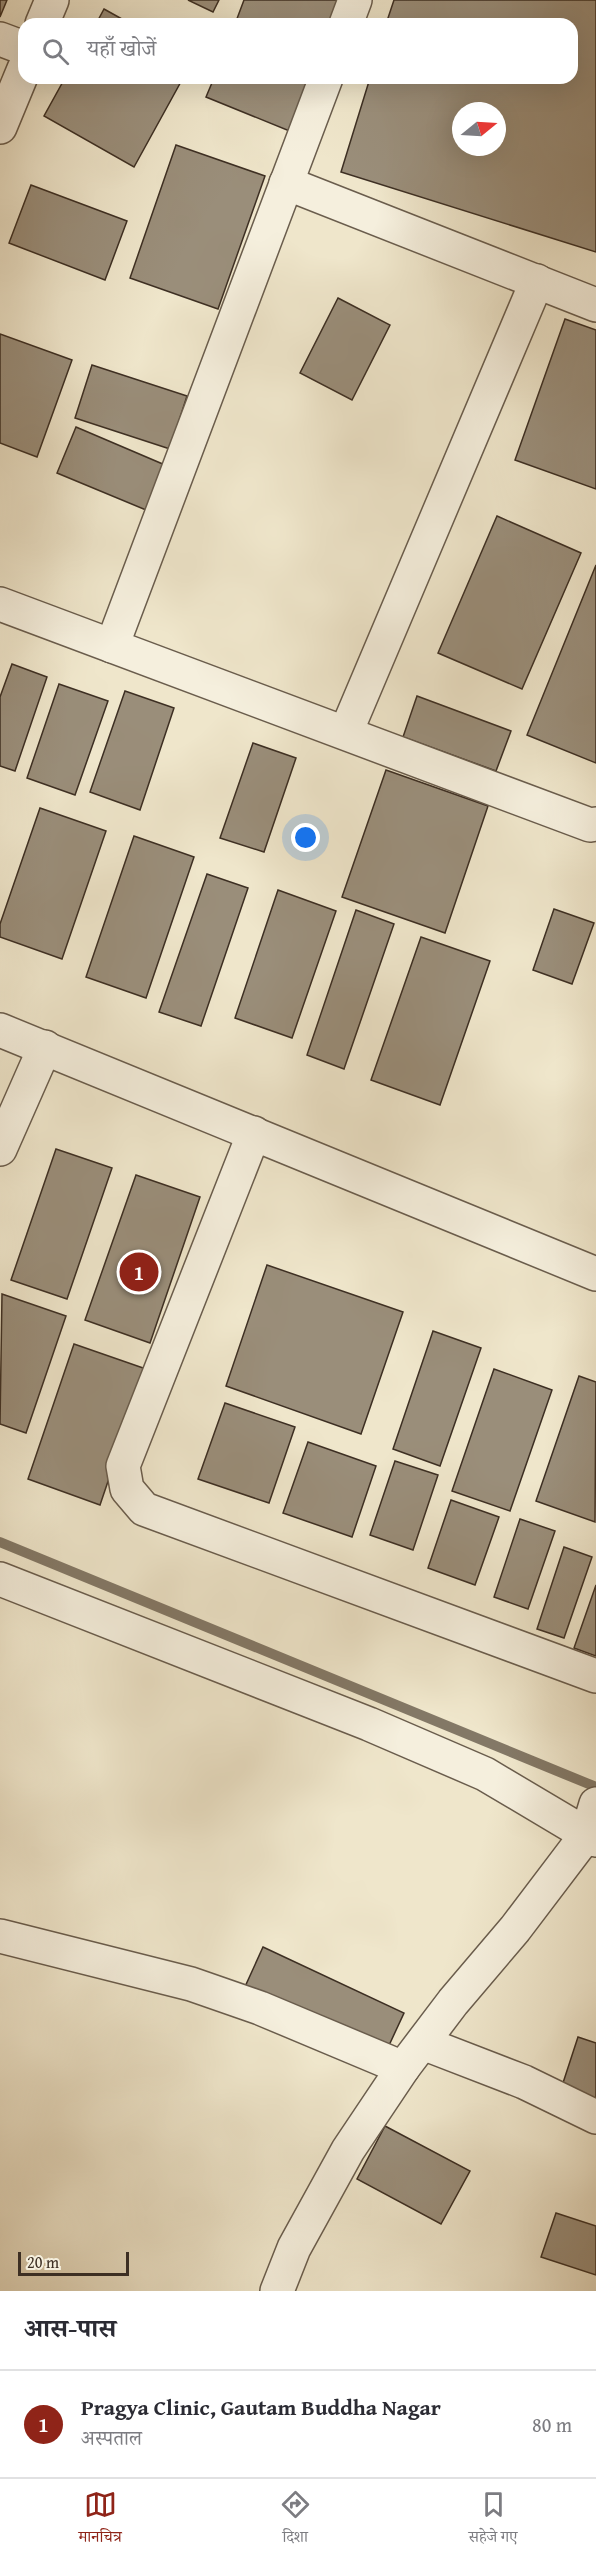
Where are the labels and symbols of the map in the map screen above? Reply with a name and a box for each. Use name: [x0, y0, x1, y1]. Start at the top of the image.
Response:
north arrow: [452, 102, 506, 156]
your location: [291, 823, 320, 852]
pin: 1: [120, 1250, 158, 1294]
scale bar: [18, 2249, 129, 2276]

